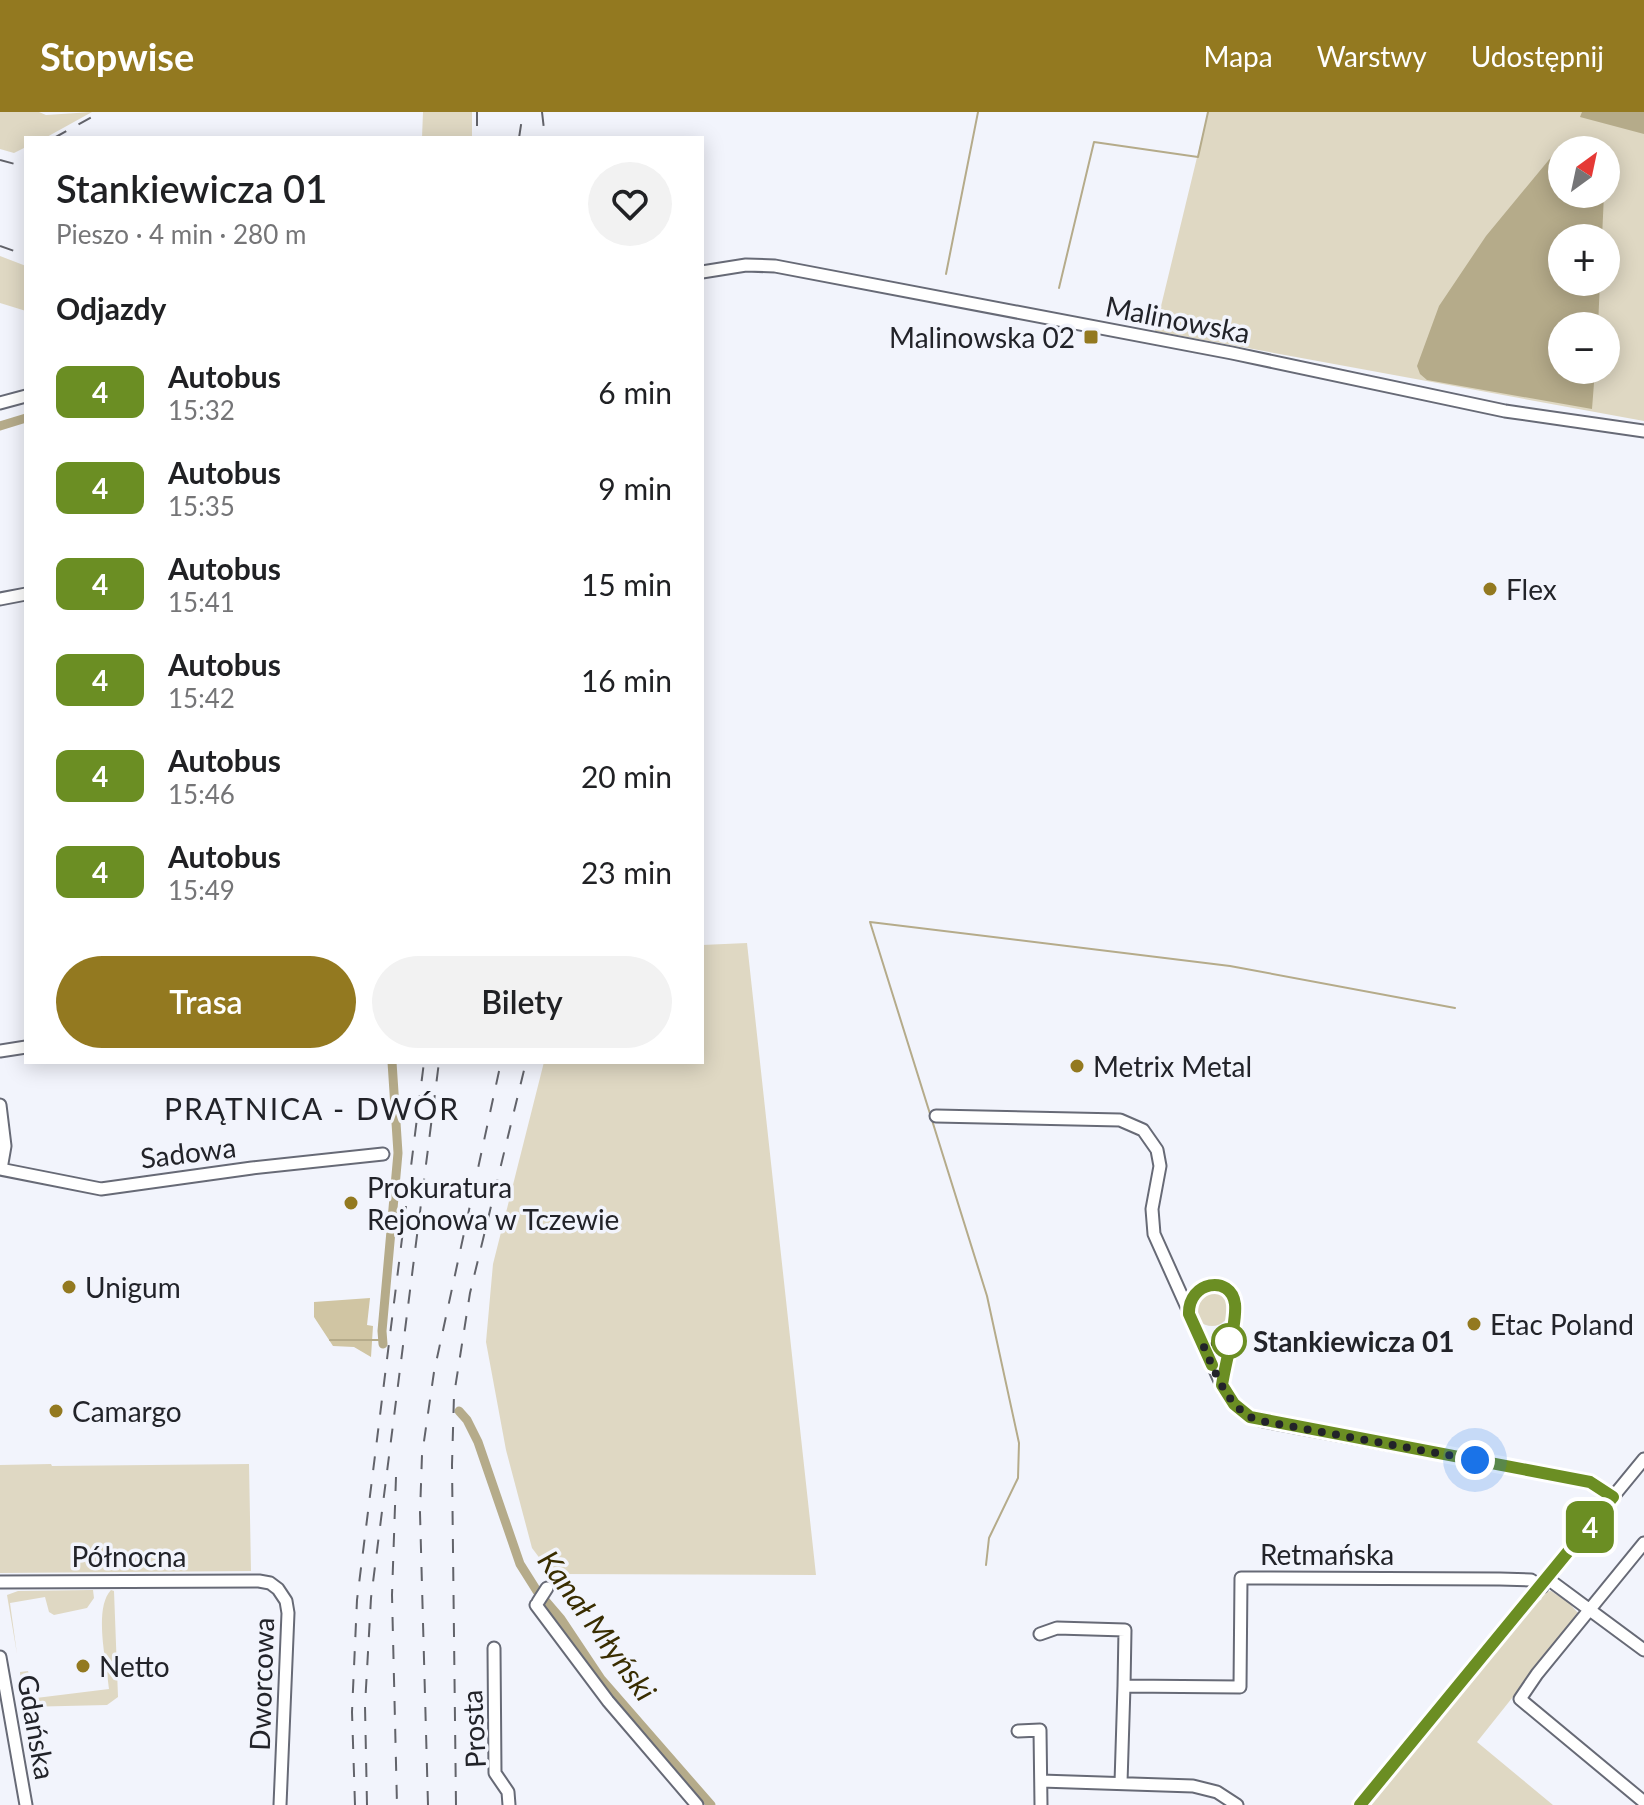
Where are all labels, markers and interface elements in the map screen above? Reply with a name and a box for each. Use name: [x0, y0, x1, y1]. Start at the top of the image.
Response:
text: Stopwise: [40, 33, 194, 79]
text: Mapa: [1204, 39, 1273, 73]
text: Warstwy: [1317, 39, 1427, 73]
text: Udostępnij: [1471, 39, 1604, 73]
north arrow: [1548, 136, 1620, 208]
map controls: [1548, 136, 1620, 384]
button: heart: [588, 162, 672, 246]
text: Stankiewicza 01: [56, 165, 327, 211]
text: Pieszo · 4 min · 280 m: [56, 218, 306, 250]
button: +: [1548, 224, 1620, 296]
street label: Malinowska: [1103, 288, 1253, 350]
text: Odjazdy: [56, 290, 166, 326]
button: −: [1548, 312, 1620, 384]
place label: Malinowska 02: [889, 320, 1075, 354]
marker: Malinowska 02: [1082, 328, 1100, 346]
text: Autobus: [168, 358, 281, 394]
text: 6 min: [598, 374, 672, 410]
text: 4: [92, 375, 108, 409]
text: 15:32: [168, 394, 235, 426]
text: Autobus: [168, 454, 281, 490]
text: 9 min: [598, 470, 672, 506]
text: 4: [92, 471, 108, 505]
text: 15:35: [168, 490, 235, 522]
text: Autobus: [168, 550, 281, 586]
text: 15 min: [581, 566, 672, 602]
text: 4: [92, 567, 108, 601]
place label: Flex: [1506, 572, 1557, 606]
marker: Flex: [1481, 580, 1499, 598]
text: 15:41: [168, 586, 235, 618]
text: Autobus: [168, 646, 281, 682]
text: 16 min: [581, 662, 672, 698]
text: 4: [92, 663, 108, 697]
text: 15:42: [168, 682, 235, 714]
text: Autobus: [168, 742, 281, 778]
text: 20 min: [581, 758, 672, 794]
text: 4: [92, 759, 108, 793]
text: 15:46: [168, 778, 235, 810]
text: Autobus: [168, 838, 281, 874]
text: 23 min: [581, 854, 672, 890]
text: 4: [92, 855, 108, 889]
text: 15:49: [168, 874, 235, 906]
button: Trasa: [56, 956, 356, 1048]
button: Bilety: [372, 956, 672, 1048]
place label: Metrix Metal: [1093, 1049, 1252, 1083]
marker: Metrix Metal: [1068, 1057, 1086, 1075]
district label: PRĄTNICA - DWÓR: [164, 1090, 460, 1126]
street label: Sadowa: [138, 1129, 238, 1175]
place label: Prokuratura Rejonowa w Tczewie: [367, 1170, 619, 1236]
marker: Prokuratura Rejonowa w Tczewie: [342, 1194, 360, 1212]
place label: Unigum: [85, 1270, 181, 1304]
marker: Unigum: [60, 1278, 78, 1296]
place label: Etac Poland: [1490, 1307, 1634, 1341]
marker: Etac Poland: [1465, 1315, 1483, 1333]
marker: Stankiewicza 01: [1212, 1324, 1246, 1358]
place label: Stankiewicza 01: [1253, 1324, 1454, 1358]
place label: Camargo: [72, 1394, 182, 1428]
marker: Camargo: [47, 1402, 65, 1420]
your location: [1455, 1440, 1495, 1480]
line badge: 4: [1564, 1501, 1616, 1553]
text: 4: [1582, 1510, 1598, 1544]
street label: Retmańska: [1260, 1537, 1394, 1571]
street label: Północna: [72, 1539, 187, 1573]
water label: Kanał Młyński: [531, 1543, 665, 1707]
street label: Dworcowa: [242, 1617, 280, 1751]
place label: Netto: [99, 1649, 170, 1683]
marker: Netto: [74, 1657, 92, 1675]
street label: Gdańska: [11, 1672, 63, 1782]
street label: Prosta: [454, 1689, 492, 1769]

